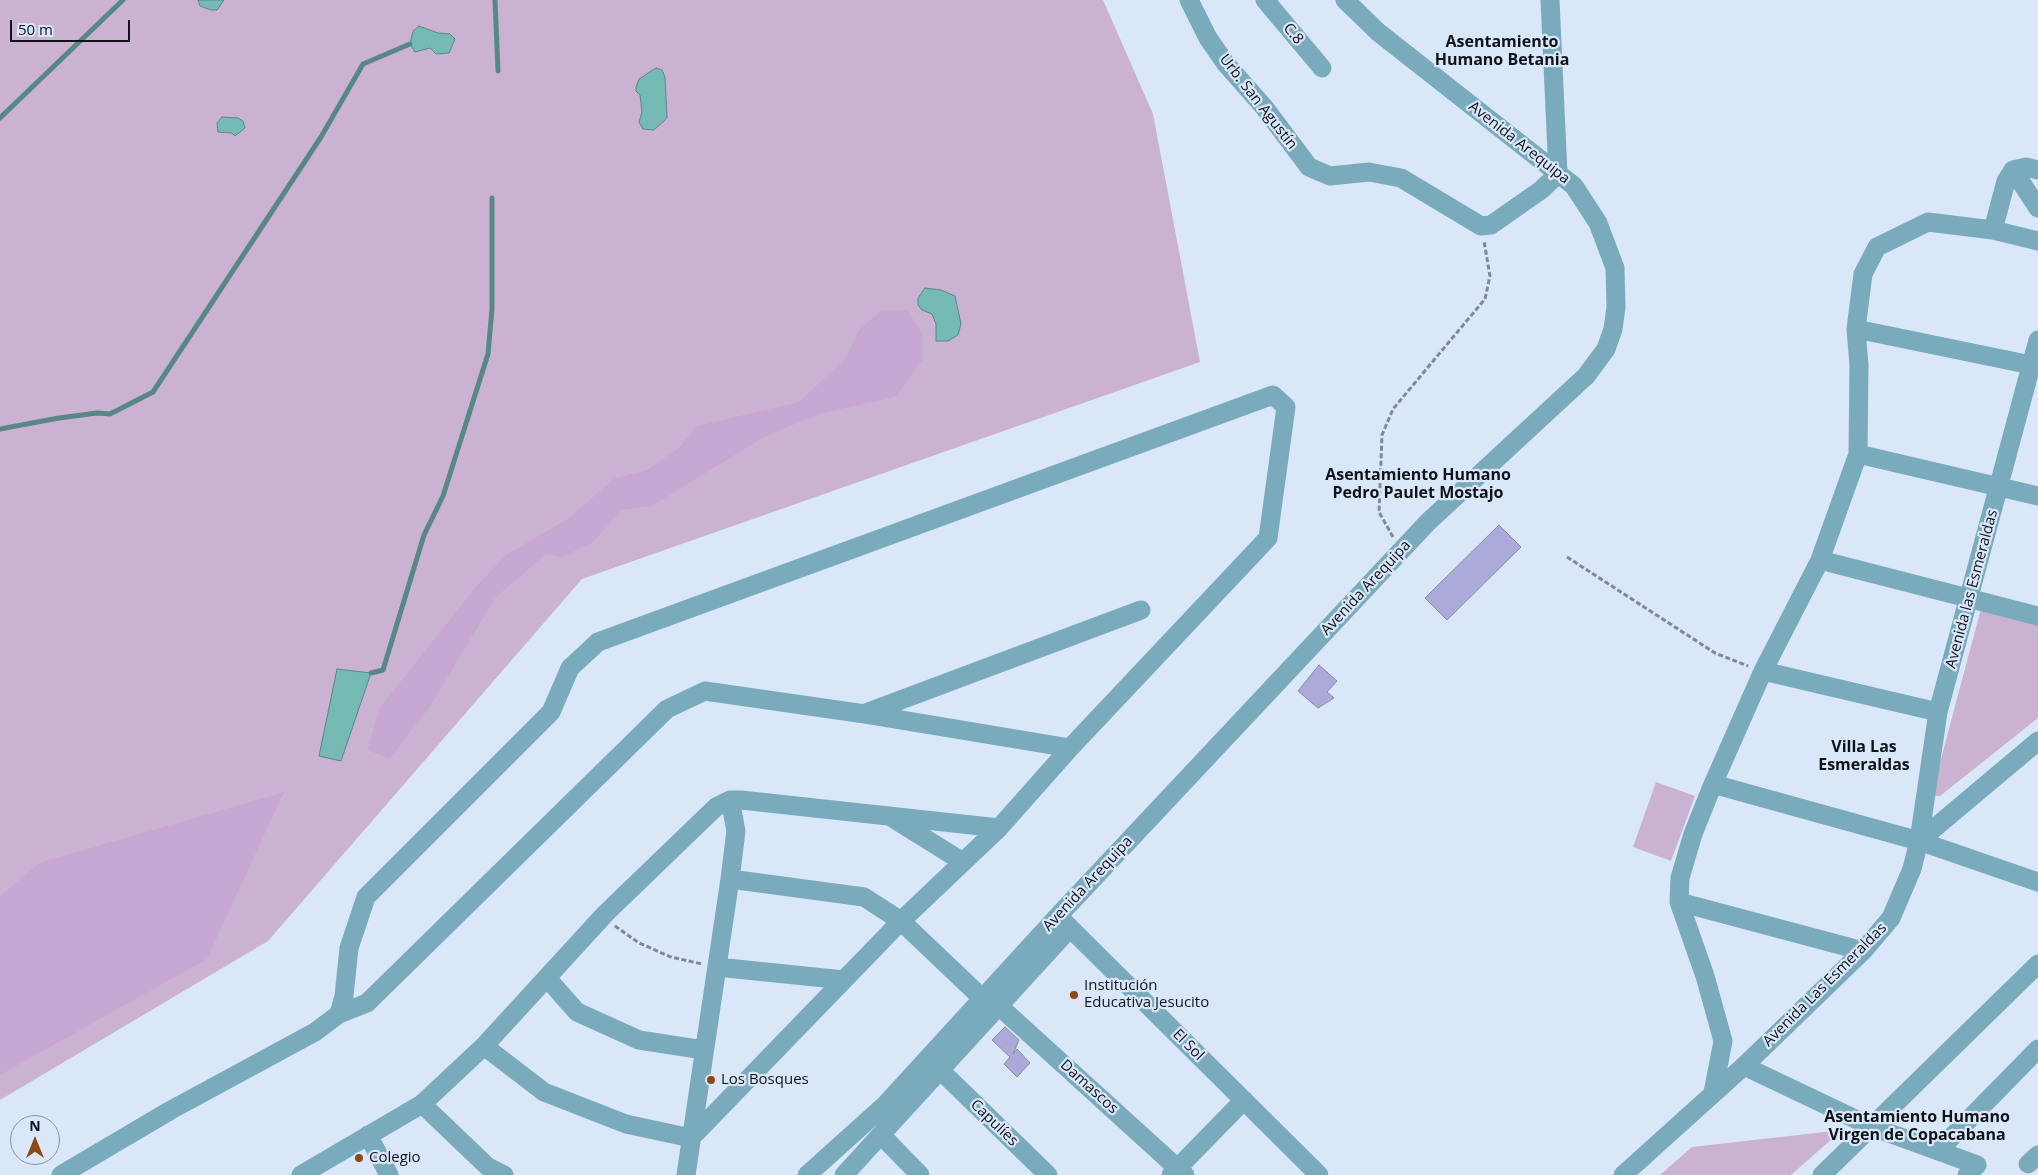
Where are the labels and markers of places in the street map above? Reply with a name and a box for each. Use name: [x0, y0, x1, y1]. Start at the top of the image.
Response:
place label: Institución Educativa Jesucito: [1084, 977, 1209, 1012]
marker: Institución Educativa Jesucito: [1068, 989, 1080, 1001]
place label: Los Bosques: [721, 1071, 809, 1089]
marker: Los Bosques: [705, 1074, 717, 1086]
place label: Colegio: [369, 1149, 421, 1167]
marker: Colegio: [353, 1152, 365, 1164]

